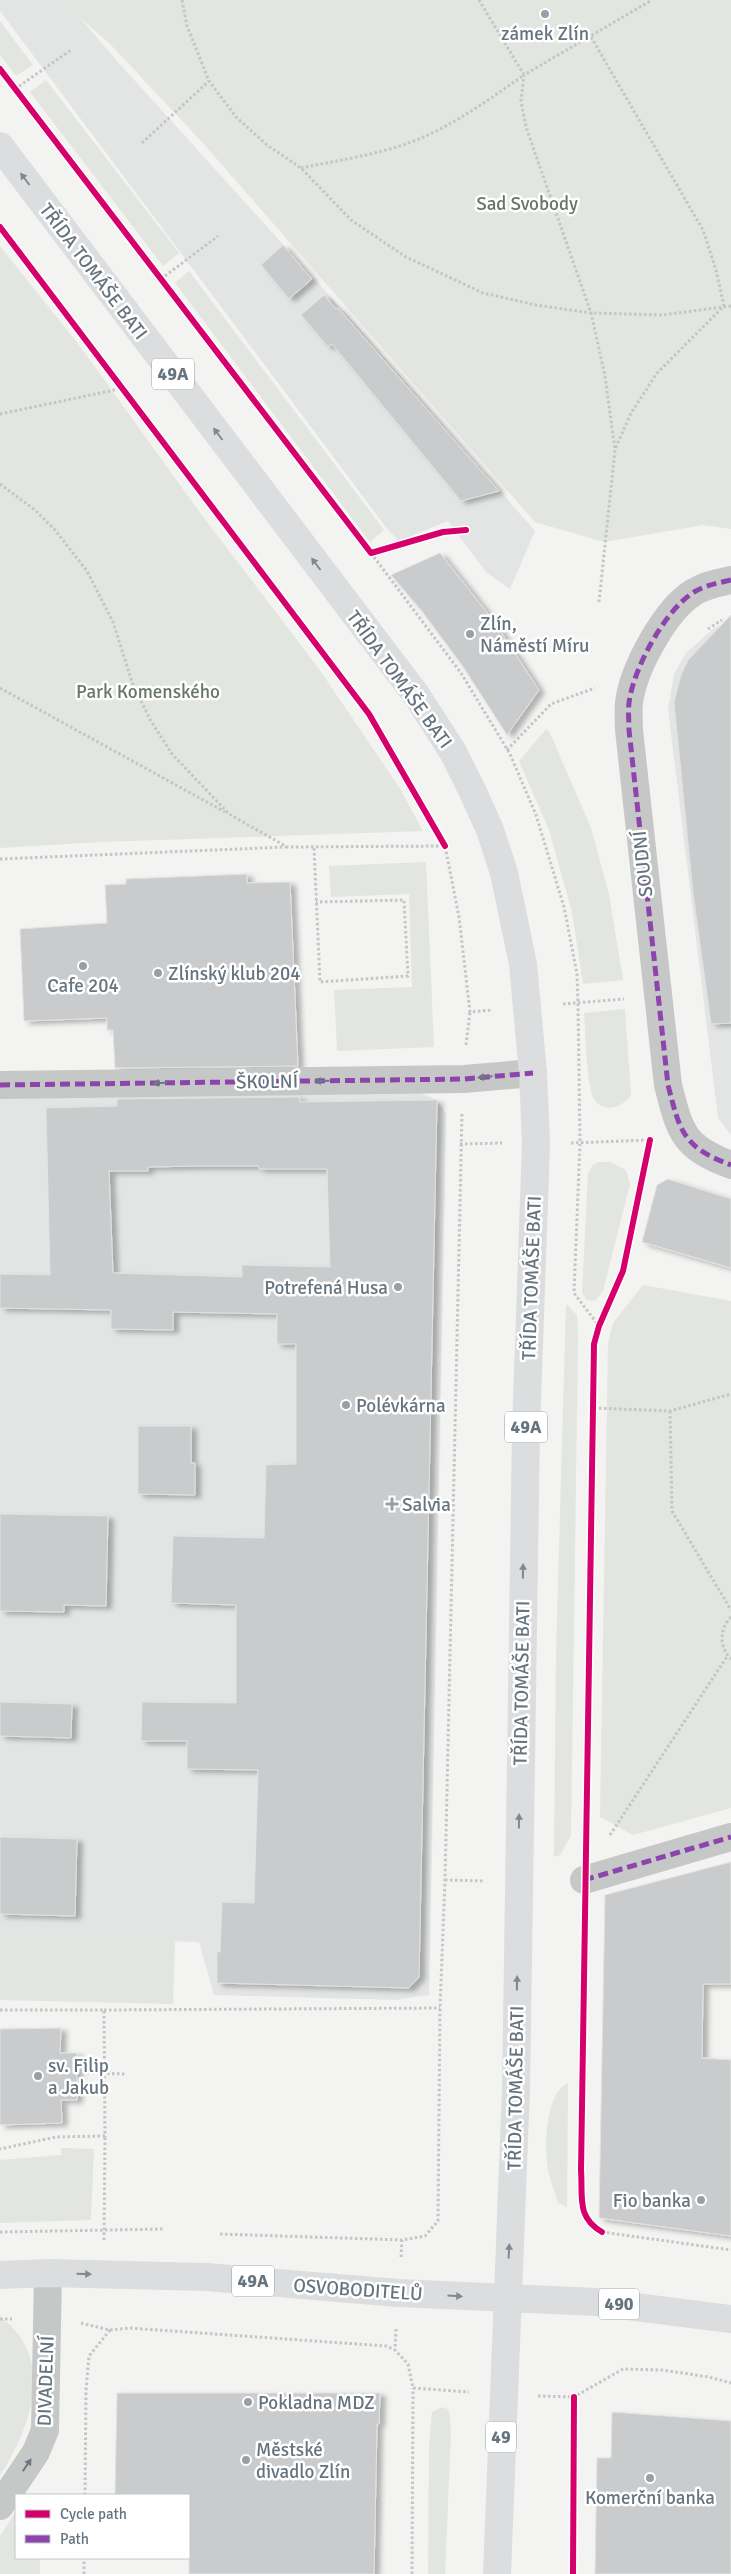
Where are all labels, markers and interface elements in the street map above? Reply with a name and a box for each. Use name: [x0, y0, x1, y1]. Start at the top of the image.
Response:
marker: zámek Zlín: [539, 8, 551, 20]
place label: zámek Zlín: [501, 22, 589, 46]
one-way arrow: [20, 172, 30, 186]
park label: Sad Svobody: [476, 192, 578, 216]
street label: TŘÍDA TOMÁŠE BATI: [34, 198, 153, 345]
road number: 49A: [152, 358, 194, 389]
one-way arrow: [213, 427, 223, 441]
one-way arrow: [311, 557, 321, 571]
street label: TŘÍDA TOMÁŠE BATI: [341, 605, 458, 753]
place label: Zlín, Náměstí Míru: [480, 612, 590, 658]
marker: Zlín, Náměstí Míru: [464, 628, 476, 640]
park label: Park Komenského: [76, 680, 220, 704]
street label: SOUDNÍ: [628, 829, 658, 898]
marker: Cafe 204: [77, 960, 89, 972]
place label: Zlínský klub 204: [168, 962, 301, 986]
marker: Zlínský klub 204: [152, 967, 164, 979]
place label: Cafe 204: [47, 974, 119, 998]
street label: ŠKOLNÍ: [236, 1068, 299, 1095]
one-way arrow: [477, 1073, 493, 1081]
one-way arrow: [314, 1077, 330, 1085]
one-way arrow: [152, 1079, 168, 1087]
street label: TŘÍDA TOMÁŠE BATI: [516, 1195, 547, 1361]
place label: Potrefená Husa: [264, 1276, 388, 1300]
marker: Potrefená Husa: [392, 1281, 404, 1293]
place label: Polévkárna: [356, 1394, 446, 1418]
marker: Polévkárna: [340, 1399, 352, 1411]
road number: 49A: [505, 1411, 547, 1442]
place label: Salvia: [402, 1493, 451, 1517]
marker: Salvia: [386, 1498, 398, 1510]
one-way arrow: [520, 1563, 528, 1579]
street label: TŘÍDA TOMÁŠE BATI: [508, 1600, 535, 1766]
one-way arrow: [515, 1813, 523, 1829]
one-way arrow: [513, 1975, 521, 1991]
street label: TŘÍDA TOMÁŠE BATI: [502, 2005, 529, 2171]
place label: sv. Filip a Jakub: [48, 2054, 109, 2100]
marker: sv. Filip a Jakub: [32, 2070, 44, 2082]
place label: Fio banka: [613, 2189, 691, 2213]
marker: Fio banka: [695, 2194, 707, 2206]
one-way arrow: [505, 2242, 513, 2258]
road number: 49A: [232, 2266, 274, 2296]
one-way arrow: [76, 2270, 92, 2278]
street label: OSVOBODITELŮ: [292, 2274, 423, 2306]
road number: 490: [599, 2288, 639, 2320]
one-way arrow: [448, 2293, 464, 2301]
street label: DIVADELNÍ: [32, 2335, 60, 2427]
place label: Pokladna MDZ: [258, 2391, 375, 2415]
marker: Pokladna MDZ: [242, 2396, 254, 2408]
road number: 49: [486, 2422, 516, 2452]
place label: Městské divadlo Zlín: [256, 2438, 350, 2484]
marker: Městské divadlo Zlín: [240, 2454, 252, 2466]
one-way arrow: [22, 2459, 32, 2472]
marker: Komerční banka: [644, 2472, 656, 2484]
place label: Komerční banka: [585, 2486, 715, 2510]
legend: [15, 2494, 190, 2559]
text: Cycle path: [60, 2505, 127, 2523]
text: Path: [60, 2530, 89, 2548]

